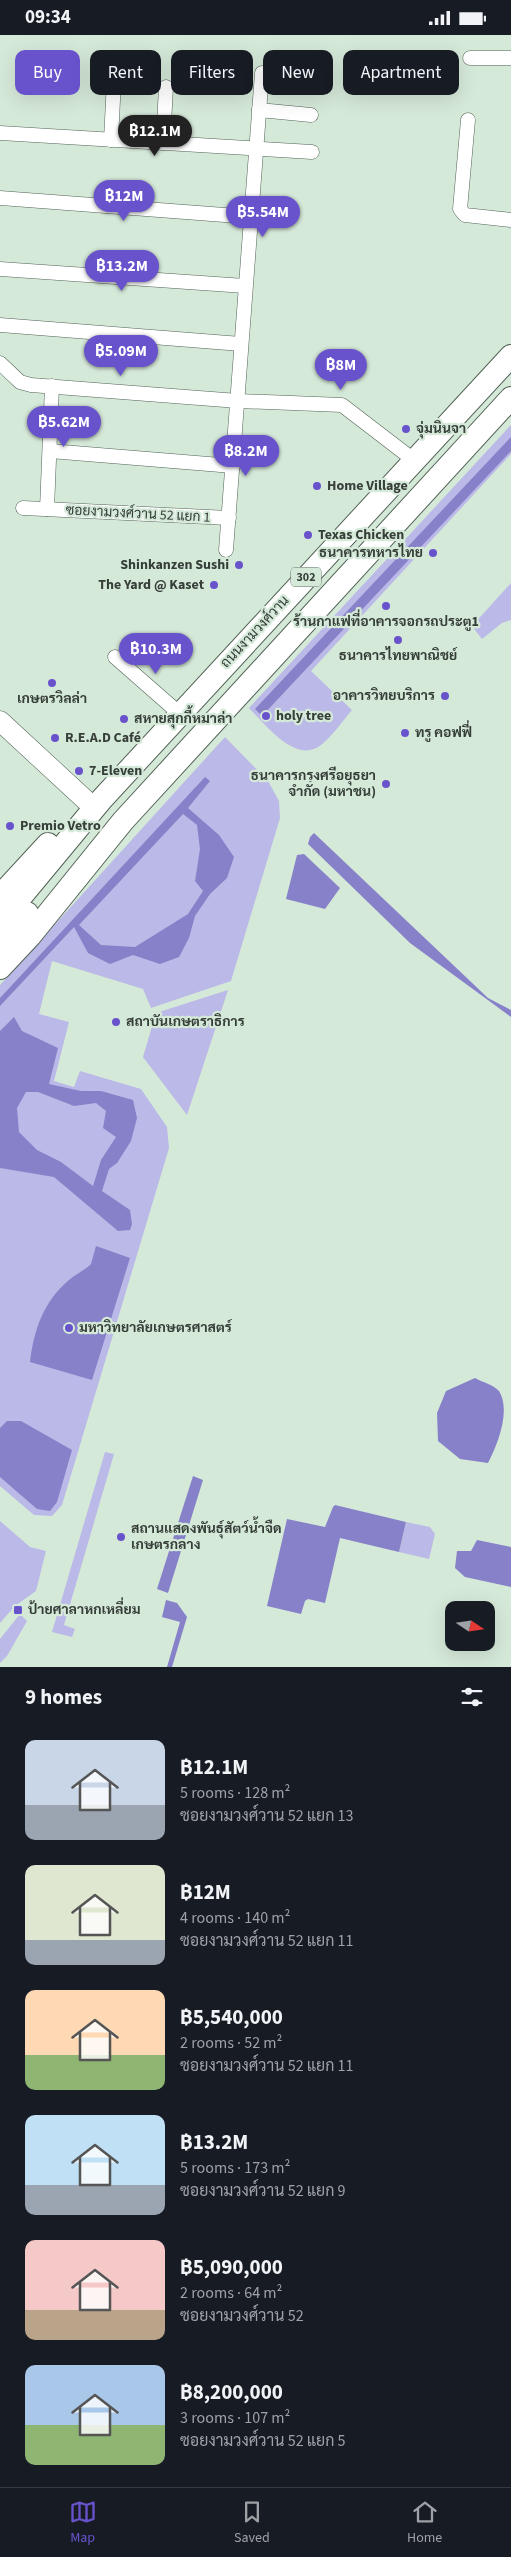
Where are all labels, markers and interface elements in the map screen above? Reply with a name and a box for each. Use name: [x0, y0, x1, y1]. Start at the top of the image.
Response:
text: 09:34: [25, 4, 71, 31]
chip: Buy: [15, 50, 80, 95]
chip: Rent: [90, 50, 161, 95]
chip: Filters: [171, 50, 253, 95]
chip: New: [263, 50, 333, 95]
chip: Apartment: [343, 50, 459, 95]
pin: ฿12.1M: [114, 115, 196, 157]
text: ฿12.1M: [129, 120, 181, 142]
pin: ฿12M: [94, 179, 154, 222]
text: ฿12M: [105, 185, 143, 207]
pin: ฿5.54M: [222, 195, 304, 238]
text: ฿5.54M: [237, 201, 289, 223]
pin: ฿13.2M: [81, 249, 163, 292]
text: ฿13.2M: [96, 255, 148, 277]
pin: ฿5.09M: [80, 335, 162, 377]
text: ฿5.09M: [95, 340, 147, 362]
pin: ฿8M: [317, 349, 365, 391]
text: ฿8M: [326, 354, 356, 376]
pin: ฿5.62M: [23, 405, 105, 448]
text: ฿5.62M: [38, 411, 90, 433]
place label: จุ่มนินจา: [416, 419, 466, 439]
marker: จุ่มนินจา: [400, 423, 412, 435]
pin: ฿8.2M: [211, 435, 281, 477]
text: ฿8.2M: [224, 440, 268, 462]
place label: Home Village: [327, 476, 408, 496]
marker: Home Village: [311, 480, 323, 492]
street label: ซอยงามวงศ์วาน 52 แยก 1: [65, 500, 211, 528]
place label: Texas Chicken: [318, 525, 404, 545]
marker: Texas Chicken: [302, 529, 314, 541]
place label: ธนาคารทหารไทย: [319, 543, 423, 563]
marker: ธนาคารทหารไทย: [427, 547, 439, 559]
place label: Shinkanzen Sushi: [120, 555, 229, 575]
marker: Shinkanzen Sushi: [233, 559, 245, 571]
road number: 302: [291, 567, 321, 587]
place label: The Yard @ Kaset: [98, 575, 205, 595]
marker: The Yard @ Kaset: [208, 579, 220, 591]
street label: ถนนงามวงศ์วาน: [216, 591, 294, 673]
marker: ร้านกาแฟที่อาคารจอกรถประตู1: [380, 600, 392, 612]
place label: ร้านกาแฟที่อาคารจอกรถประตู1: [293, 609, 479, 632]
pin: ฿10.3M: [115, 633, 197, 675]
marker: ธนาคารไทยพาณิชย์: [392, 634, 404, 646]
text: ฿10.3M: [130, 638, 182, 660]
place label: ธนาคารไทยพาณิชย์: [339, 646, 458, 666]
marker: เกษตรวิลล่า: [46, 677, 58, 689]
place label: อาคารวิทยบริการ: [333, 686, 435, 706]
place label: เกษตรวิลล่า: [17, 689, 87, 709]
marker: อาคารวิทยบริการ: [439, 690, 451, 702]
place label: สหายสุกกี้หมาล่า: [134, 705, 232, 729]
place label: holy tree: [276, 706, 331, 726]
marker: holy tree: [260, 710, 272, 722]
marker: สหายสุกกี้หมาล่า: [118, 713, 130, 725]
place label: ทรู คอฟฟี่: [415, 720, 472, 743]
marker: ทรู คอฟฟี่: [399, 727, 411, 739]
place label: R.E.A.D Café: [65, 728, 141, 748]
marker: R.E.A.D Café: [49, 732, 61, 744]
place label: 7-Eleven: [89, 761, 142, 781]
marker: 7-Eleven: [73, 765, 85, 777]
place label: ธนาคารกรุงศรีอยุธยา จำกัด (มหาชน): [251, 766, 376, 802]
marker: ธนาคารกรุงศรีอยุธยา จำกัด (มหาชน): [380, 778, 392, 790]
place label: Premio Vetro: [20, 816, 101, 836]
marker: Premio Vetro: [4, 820, 16, 832]
place label: สถาบันเกษตราธิการ: [126, 1012, 245, 1032]
marker: สถาบันเกษตราธิการ: [110, 1016, 122, 1028]
place label: มหาวิทยาลัยเกษตรศาสตร์: [79, 1318, 233, 1338]
marker: มหาวิทยาลัยเกษตรศาสตร์: [63, 1322, 75, 1334]
place label: สถานแสดงพันธุ์สัตว์น้ำจืด เกษตรกลาง: [131, 1516, 282, 1555]
marker: สถานแสดงพันธุ์สัตว์น้ำจืด เกษตรกลาง: [115, 1531, 127, 1543]
place label: ป้ายศาลาหกเหลี่ยม: [28, 1597, 141, 1620]
north arrow: [445, 1601, 495, 1651]
map controls: [445, 1601, 495, 1651]
marker: ป้ายศาลาหกเหลี่ยม: [12, 1604, 24, 1616]
text: 9 homes: [25, 1682, 102, 1712]
icon: filters: [458, 1683, 486, 1711]
text: ฿12.1M: [180, 1752, 248, 1782]
icon: home: [65, 1760, 125, 1820]
text: 5 rooms · 128 m²: [180, 1782, 290, 1804]
text: ซอยงามวงศ์วาน 52 แยก 13: [180, 1805, 354, 1827]
text: ฿12M: [180, 1877, 231, 1907]
icon: home: [65, 1885, 125, 1945]
text: 4 rooms · 140 m²: [180, 1907, 290, 1929]
text: ซอยงามวงศ์วาน 52 แยก 11: [180, 1930, 354, 1952]
text: ฿5,540,000: [180, 2002, 283, 2032]
icon: home: [65, 2010, 125, 2070]
text: 2 rooms · 52 m²: [180, 2032, 282, 2054]
text: ซอยงามวงศ์วาน 52 แยก 11: [180, 2055, 354, 2077]
text: ฿13.2M: [180, 2127, 248, 2157]
icon: home: [65, 2135, 125, 2195]
text: 5 rooms · 173 m²: [180, 2157, 290, 2179]
text: ซอยงามวงศ์วาน 52 แยก 9: [180, 2180, 346, 2202]
text: ฿5,090,000: [180, 2252, 283, 2282]
icon: home: [65, 2260, 125, 2320]
text: 2 rooms · 64 m²: [180, 2282, 282, 2304]
text: ซอยงามวงศ์วาน 52: [180, 2305, 304, 2327]
text: ฿8,200,000: [180, 2377, 283, 2407]
icon: home: [65, 2385, 125, 2445]
text: 3 rooms · 107 m²: [180, 2407, 290, 2429]
text: ซอยงามวงศ์วาน 52 แยก 5: [180, 2430, 346, 2452]
tab: Map: [69, 2498, 97, 2548]
tab: Saved: [234, 2498, 270, 2548]
tab: Home: [407, 2498, 442, 2548]

